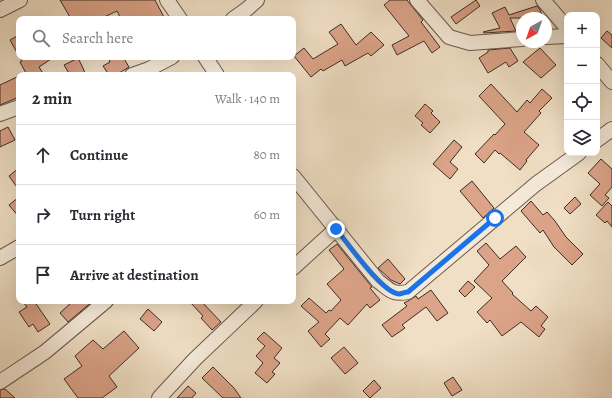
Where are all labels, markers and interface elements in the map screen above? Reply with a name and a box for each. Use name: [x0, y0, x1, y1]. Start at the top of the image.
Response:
north arrow: [516, 12, 552, 48]
map controls: [564, 12, 600, 156]
button: +: [564, 12, 600, 48]
search box: [16, 16, 296, 60]
icon: search: [30, 27, 52, 49]
text: Search here: [62, 28, 133, 48]
button: −: [564, 48, 600, 84]
button: locate: [564, 84, 600, 120]
text: 2 min: [32, 87, 72, 110]
text: Walk · 140 m: [215, 90, 280, 107]
button: layers: [564, 120, 600, 156]
icon: ahead: [32, 144, 54, 166]
text: Continue: [70, 145, 128, 165]
text: 80 m: [253, 146, 280, 163]
icon: right: [32, 204, 54, 226]
text: Turn right: [70, 205, 135, 225]
text: 60 m: [254, 206, 280, 223]
route start: [486, 209, 504, 227]
route end: [327, 220, 345, 238]
icon: arrive: [32, 264, 54, 286]
text: Arrive at destination: [70, 265, 199, 285]

